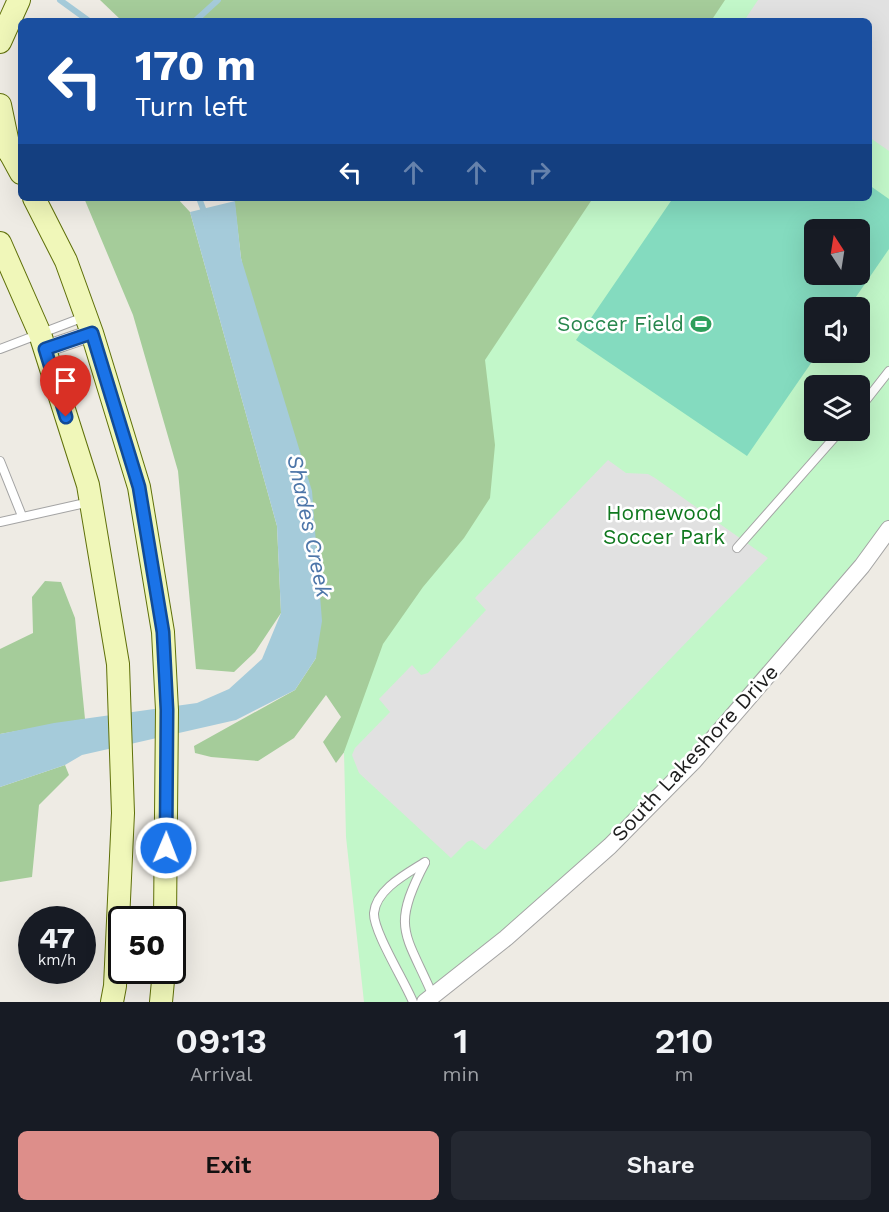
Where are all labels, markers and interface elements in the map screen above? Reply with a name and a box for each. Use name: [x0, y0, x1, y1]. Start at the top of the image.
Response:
text: 170 m: [135, 41, 256, 90]
icon: left: [36, 42, 114, 120]
text: Turn left: [135, 91, 247, 123]
icon: left: [334, 156, 367, 189]
icon: ahead: [397, 156, 430, 189]
icon: ahead: [460, 156, 493, 189]
icon: right: [523, 156, 556, 189]
north arrow: [804, 219, 870, 285]
map controls: [804, 219, 870, 441]
button: sound: [804, 297, 870, 363]
place label: Soccer Field: [557, 311, 684, 336]
sports icon: Soccer Field: [689, 312, 713, 336]
pin: [40, 355, 91, 417]
icon: arrive: [49, 364, 82, 397]
button: layers: [804, 375, 870, 441]
water label: Shades Creek: [282, 452, 337, 601]
park label: Homewood Soccer Park: [603, 500, 725, 549]
street label: South Lakeshore Drive: [606, 659, 783, 846]
position arrow: [134, 816, 198, 880]
speed limit sign: 50: [108, 906, 186, 984]
text: 47: [39, 920, 75, 955]
text: km/h: [38, 951, 76, 969]
text: 09:13: [175, 1020, 267, 1062]
text: 1: [453, 1020, 468, 1062]
text: 210: [655, 1020, 714, 1062]
text: Arrival: [190, 1062, 252, 1086]
text: min: [443, 1062, 479, 1086]
text: m: [675, 1062, 694, 1086]
button: Exit: [18, 1131, 439, 1200]
button: Share: [451, 1131, 871, 1200]

